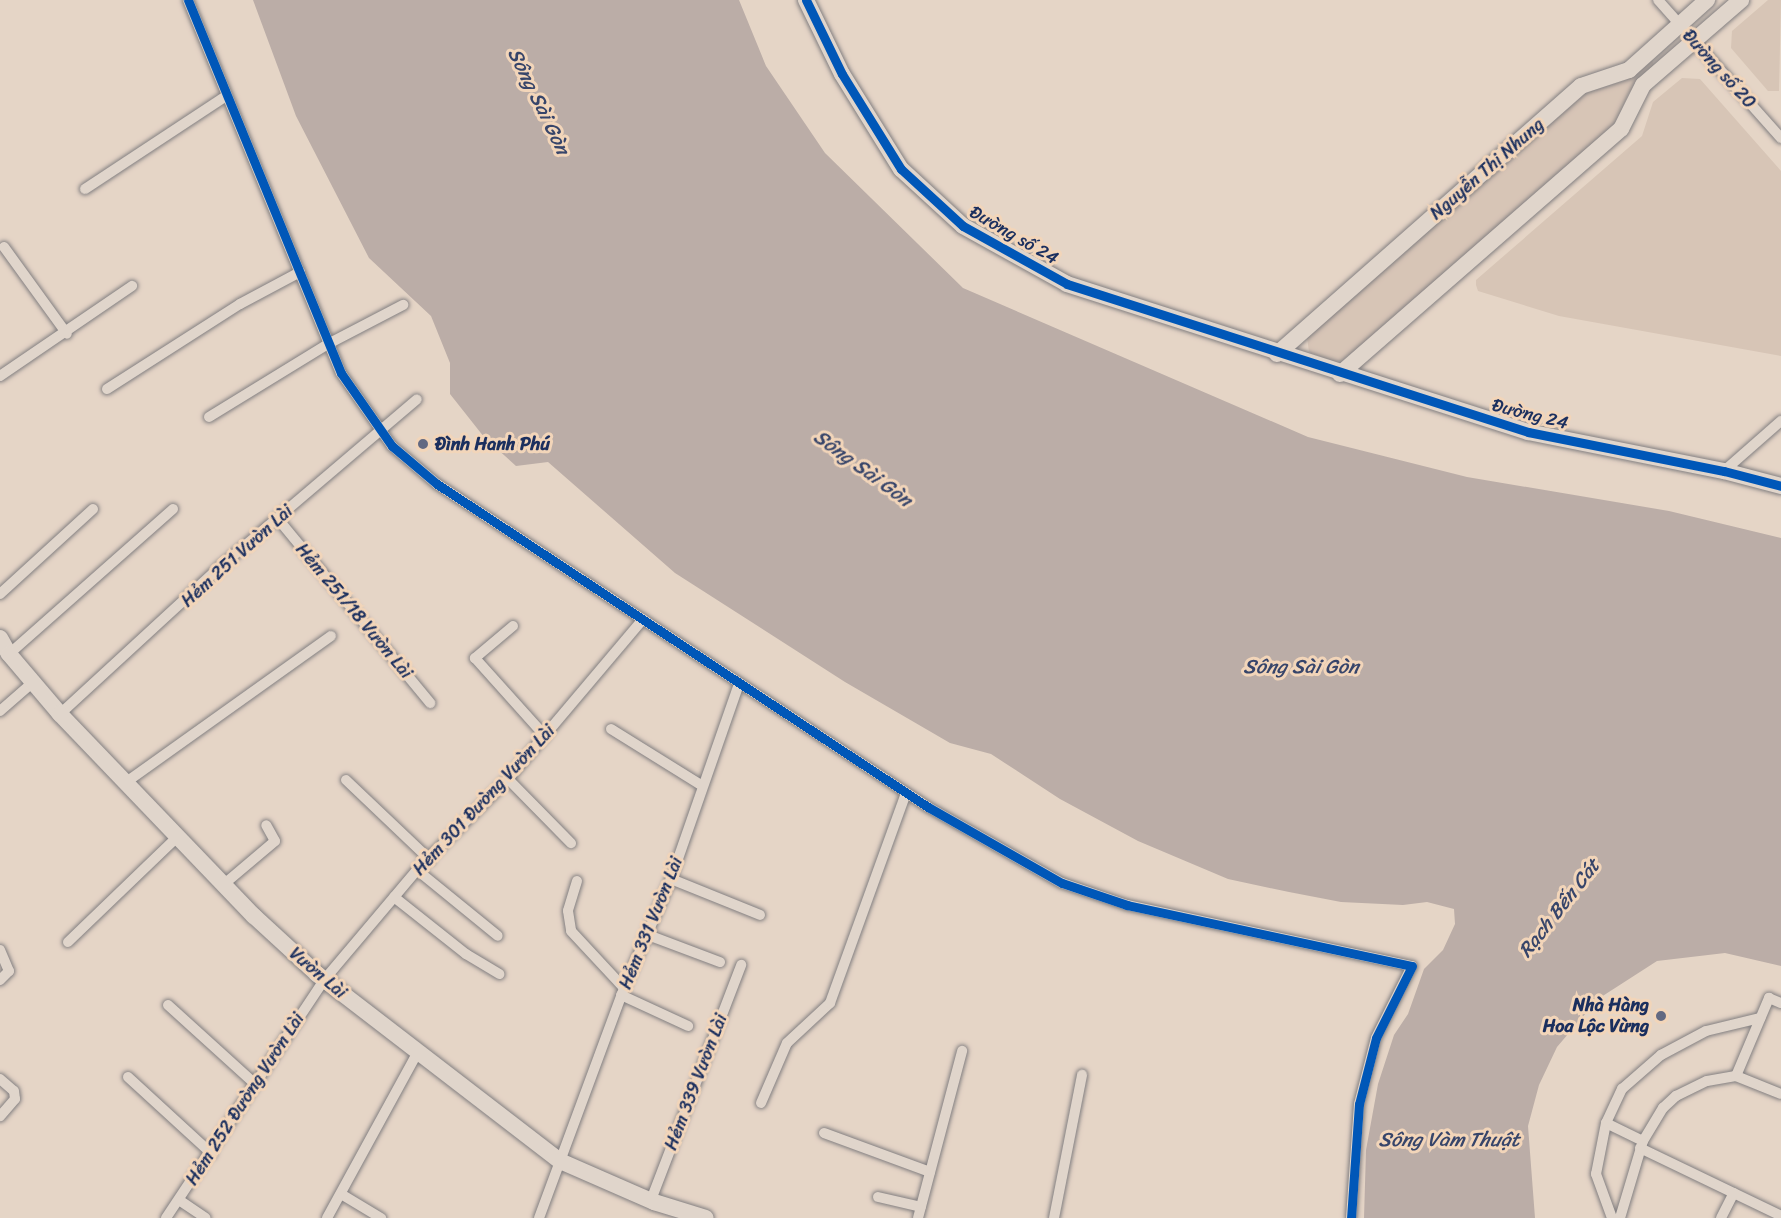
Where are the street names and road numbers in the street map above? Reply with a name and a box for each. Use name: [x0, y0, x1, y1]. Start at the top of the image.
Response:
street label: Đường số 20: [1678, 25, 1760, 113]
street label: Nguyễn Thị Nhung: [1426, 114, 1548, 224]
street label: Đường số 24: [965, 201, 1063, 269]
street label: Đường 24: [1490, 394, 1570, 434]
street label: Hẻm 251 Vườn Lài: [177, 500, 297, 612]
street label: Hẻm 251/18 Vườn Lài: [291, 539, 417, 683]
street label: Hẻm 301 Đường Vườn Lài: [408, 720, 560, 880]
street label: Hẻm 331 Vườn Lài: [615, 854, 687, 992]
street label: Vườn Lài: [285, 943, 351, 1003]
street label: Hẻm 252 Đường Vườn Lài: [181, 1009, 309, 1189]
street label: Hẻm 339 Vườn Lài: [660, 1011, 732, 1153]

